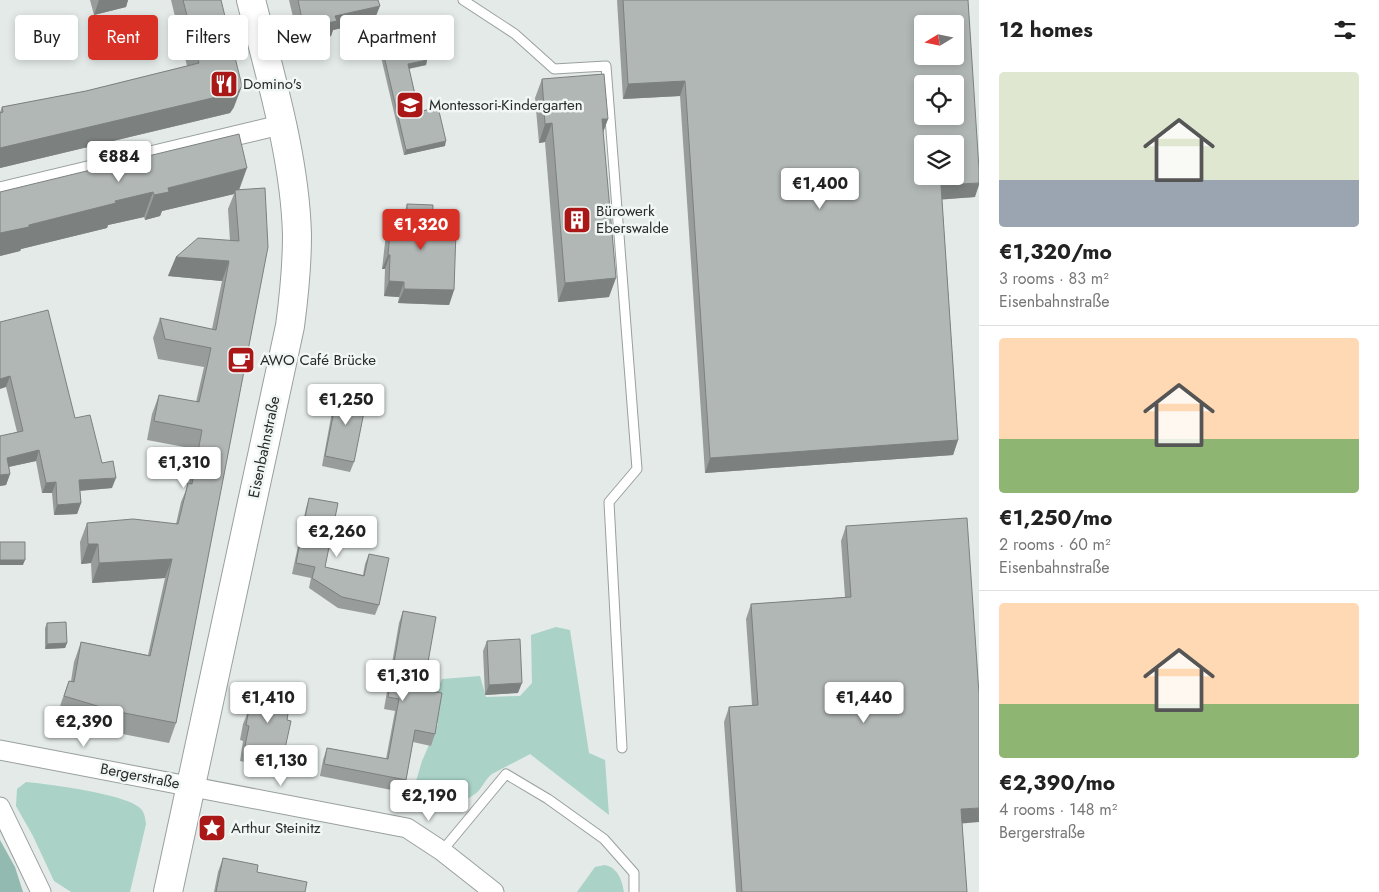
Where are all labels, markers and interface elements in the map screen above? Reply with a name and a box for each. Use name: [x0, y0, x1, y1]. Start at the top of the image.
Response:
chip: Buy: [15, 15, 78, 60]
chip: Rent: [88, 15, 158, 60]
chip: Filters: [168, 15, 248, 60]
chip: New: [258, 15, 330, 60]
chip: Apartment: [340, 15, 454, 60]
north arrow: [914, 15, 964, 65]
map controls: [914, 15, 964, 185]
text: 12 homes: [999, 15, 1093, 45]
icon: filters: [1331, 16, 1359, 44]
restaurant icon: Domino's: [209, 69, 239, 99]
place label: Domino's: [243, 73, 301, 95]
button: locate: [914, 75, 964, 125]
school or university icon: Montessori-Kindergarten: [395, 90, 425, 120]
place label: Montessori-Kindergarten: [429, 94, 583, 116]
icon: home: [1134, 105, 1224, 195]
button: layers: [914, 135, 964, 185]
pin: €884: [89, 140, 149, 183]
text: €884: [98, 145, 140, 168]
pin: €1,400: [779, 168, 861, 210]
text: €1,400: [792, 172, 848, 195]
place label: Bürowerk Eberswalde: [596, 200, 669, 239]
building icon: Bürowerk Eberswalde: [562, 205, 592, 235]
pin: €1,320: [380, 208, 462, 251]
text: €1,320: [394, 213, 448, 236]
text: €1,320/mo: [999, 237, 1112, 267]
text: 3 rooms · 83 m²: [999, 267, 1109, 290]
text: Eisenbahnstraße: [999, 290, 1109, 313]
cafe icon: AWO Café Brücke: [226, 345, 256, 375]
place label: AWO Café Brücke: [260, 349, 376, 371]
icon: home: [1134, 370, 1224, 460]
pin: €1,250: [305, 384, 387, 426]
text: €1,250: [318, 388, 374, 411]
street label: Eisenbahnstraße: [242, 394, 286, 500]
pin: €1,310: [143, 446, 225, 489]
text: €1,310: [158, 451, 210, 474]
text: €1,250/mo: [999, 503, 1112, 533]
pin: €2,260: [296, 516, 378, 558]
text: €2,260: [308, 520, 366, 543]
text: 2 rooms · 60 m²: [999, 533, 1111, 556]
text: Eisenbahnstraße: [999, 556, 1109, 579]
icon: home: [1134, 635, 1224, 725]
pin: €1,310: [362, 660, 444, 702]
text: €1,310: [377, 664, 429, 687]
pin: €1,410: [227, 682, 309, 724]
pin: €1,440: [823, 682, 905, 724]
text: €1,410: [241, 686, 295, 709]
text: €1,440: [836, 686, 892, 709]
pin: €2,390: [43, 706, 125, 748]
text: €2,390: [55, 710, 113, 733]
pin: €1,130: [240, 744, 322, 787]
text: €1,130: [255, 749, 307, 772]
street label: Bergerstraße: [98, 758, 182, 795]
text: €2,390/mo: [999, 768, 1115, 798]
pin: €2,190: [388, 780, 470, 822]
text: €2,190: [401, 784, 457, 807]
text: 4 rooms · 148 m²: [999, 798, 1117, 821]
place icon: Arthur Steinitz: [197, 813, 227, 843]
place label: Arthur Steinitz: [231, 817, 321, 839]
text: Bergerstraße: [999, 821, 1085, 844]

